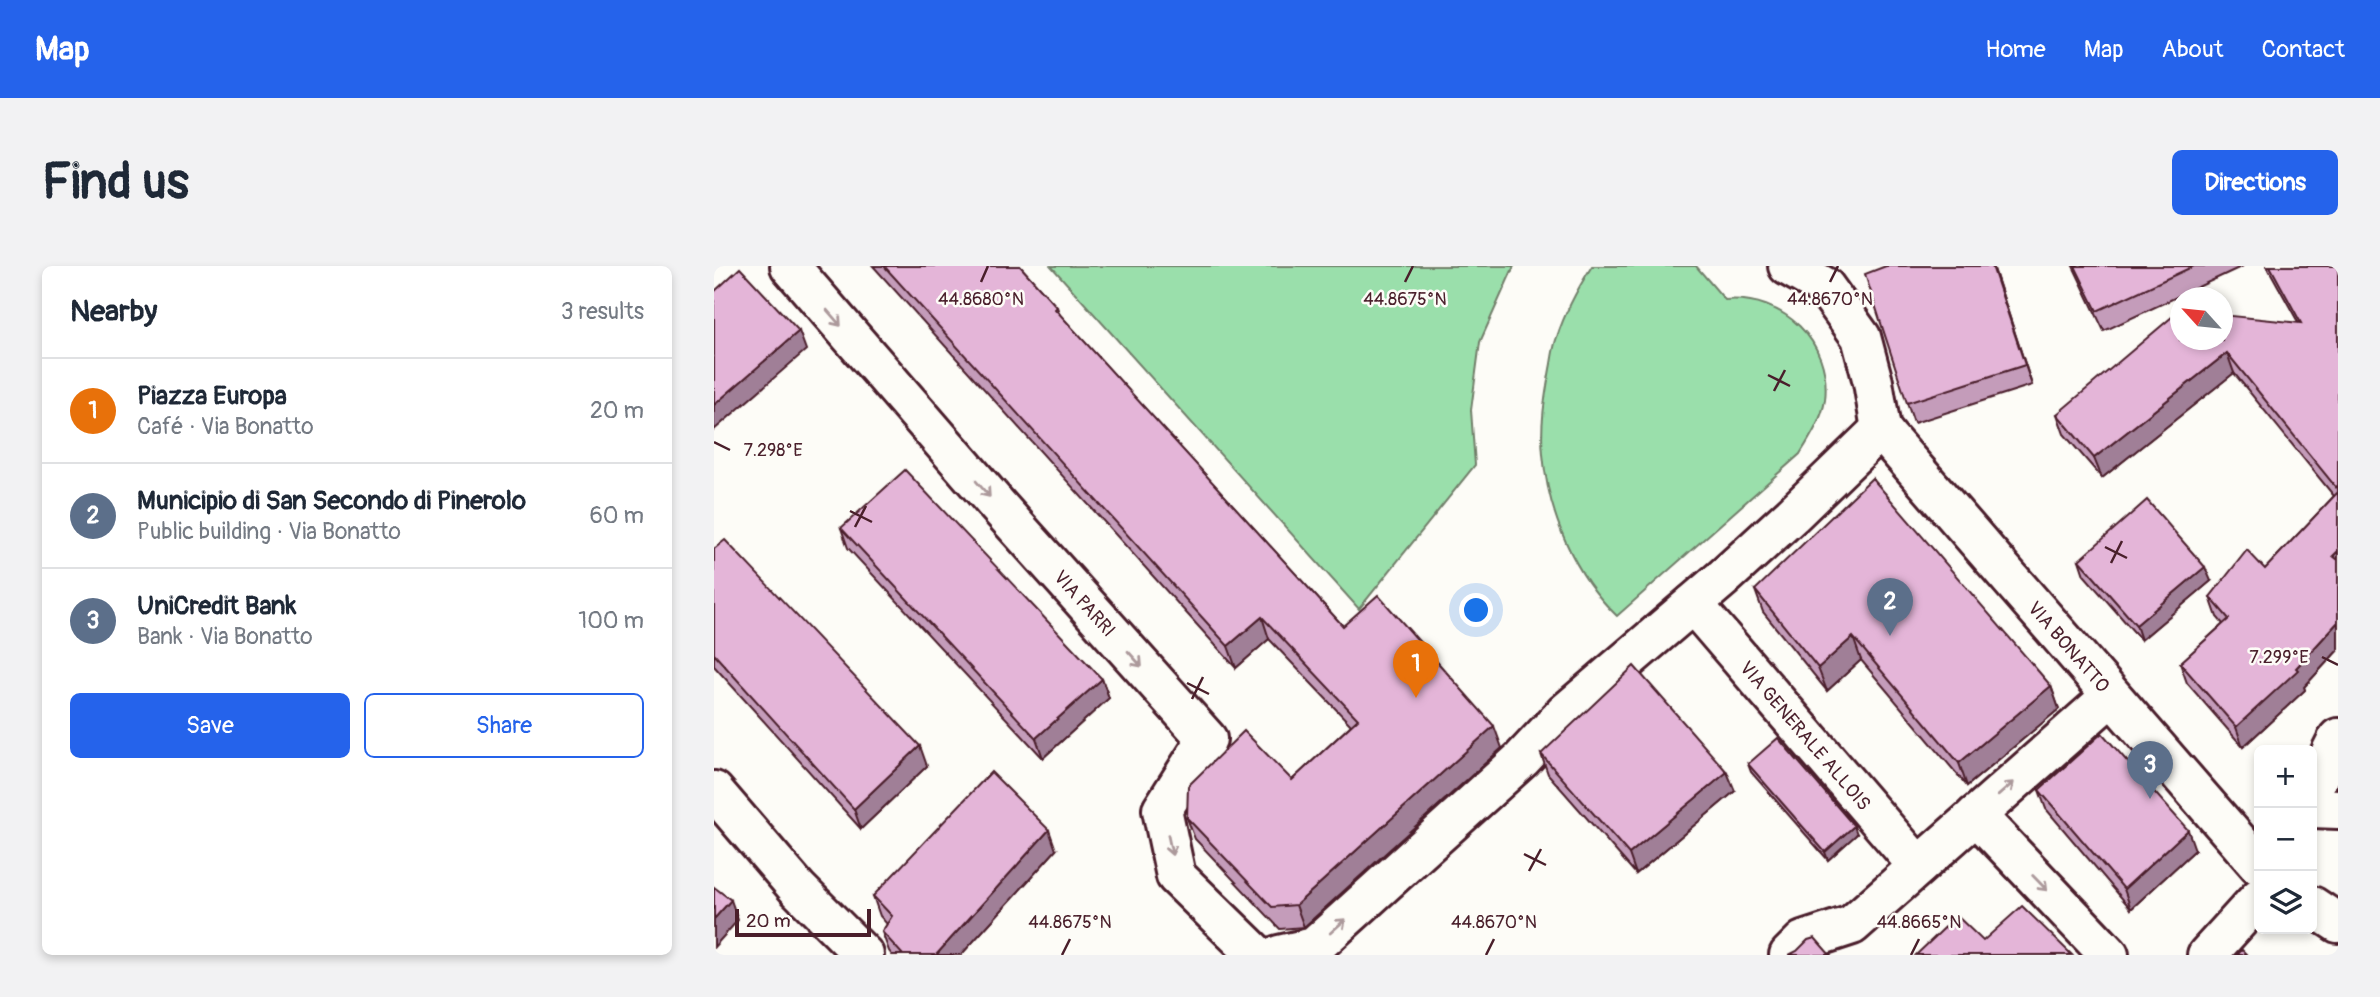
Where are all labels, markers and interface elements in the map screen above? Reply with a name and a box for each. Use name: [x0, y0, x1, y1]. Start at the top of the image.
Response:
text: Map: [35, 29, 90, 70]
text: Home: [1985, 35, 2046, 64]
text: Map: [2084, 35, 2124, 64]
text: About: [2162, 35, 2224, 64]
text: Contact: [2262, 35, 2345, 64]
button: Directions: [2172, 150, 2338, 215]
text: Find us: [42, 152, 189, 213]
north arrow: [2170, 287, 2233, 350]
text: 44.8680°N: [938, 288, 1024, 311]
text: 44.8675°N: [1363, 288, 1447, 311]
text: 44.8670°N: [1787, 288, 1873, 311]
text: Nearby: [70, 293, 157, 330]
text: 3 results: [561, 297, 644, 326]
one-way arrow: [826, 308, 842, 326]
text: Piazza Europa: [137, 380, 287, 412]
text: 1: [89, 396, 98, 425]
text: 20 m: [590, 396, 644, 425]
text: Café · Via Bonatto: [137, 412, 313, 441]
text: 7.298°E: [743, 439, 803, 462]
one-way arrow: [975, 480, 991, 498]
text: Municipio di San Secondo di Pinerolo: [137, 485, 526, 517]
text: 2: [87, 501, 99, 530]
text: 60 m: [589, 501, 644, 530]
text: Public building · Via Bonatto: [137, 517, 401, 546]
street label: VIA PARRI: [1048, 565, 1120, 642]
pin: 2: [1867, 578, 1913, 636]
text: UniCredit Bank: [137, 590, 296, 622]
your location: [1459, 593, 1493, 627]
street label: VIA BONATTO: [2022, 597, 2114, 698]
text: 3: [87, 606, 99, 635]
text: 100 m: [578, 606, 644, 635]
text: Bank · Via Bonatto: [137, 622, 313, 651]
pin: 1: [1393, 640, 1439, 698]
text: 7.299°E: [2249, 646, 2309, 669]
one-way arrow: [1127, 650, 1143, 668]
street label: VIA GENERALE ALLOIS: [1734, 656, 1876, 815]
button: Save: [70, 693, 350, 758]
button: Share: [364, 693, 644, 758]
pin: 3: [2127, 741, 2173, 799]
map controls: [2254, 745, 2317, 934]
button: +: [2254, 745, 2317, 808]
one-way arrow: [1997, 781, 2015, 797]
button: −: [2254, 808, 2317, 871]
one-way arrow: [1163, 833, 1177, 856]
button: layers: [2254, 871, 2317, 934]
one-way arrow: [2032, 874, 2049, 891]
scale bar: [735, 906, 872, 938]
text: 20 m: [746, 909, 791, 933]
text: 44.8675°N: [1028, 911, 1112, 934]
text: 44.8670°N: [1451, 911, 1537, 934]
text: 44.8665°N: [1877, 911, 1961, 934]
one-way arrow: [1329, 918, 1347, 934]

